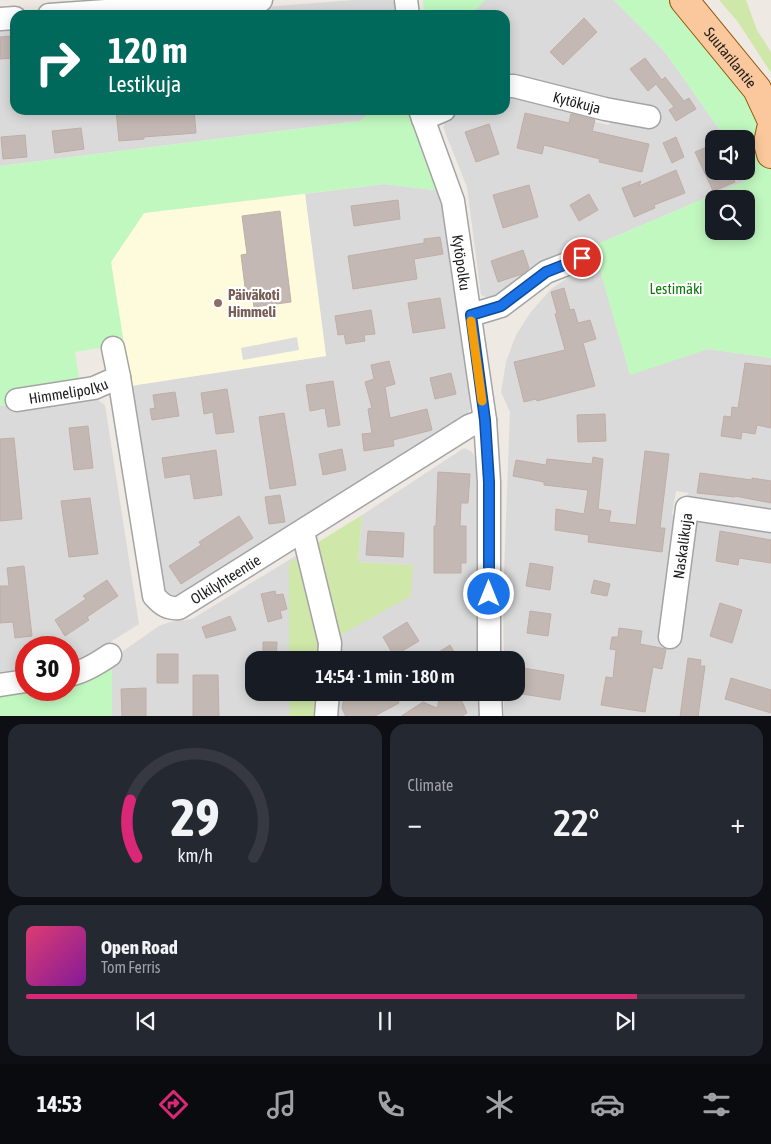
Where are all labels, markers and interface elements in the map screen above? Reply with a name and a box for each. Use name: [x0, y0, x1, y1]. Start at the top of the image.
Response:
street label: Suutarilantie: [701, 24, 761, 91]
icon: right: [25, 30, 90, 95]
text: 120 m: [108, 30, 187, 70]
text: Lestikuja: [108, 71, 181, 97]
street label: Kytökuja: [551, 88, 603, 116]
map controls: [705, 130, 755, 240]
button: sound: [705, 130, 755, 180]
button: search: [705, 190, 755, 240]
street label: Kytöpolku: [450, 233, 474, 292]
pin: [561, 237, 603, 279]
icon: arrive: [568, 244, 596, 272]
park label: Lestimäki: [649, 280, 703, 297]
place label: Päiväkoti Himmeli: [228, 286, 280, 320]
marker: Päiväkoti Himmeli: [212, 297, 224, 309]
street label: Himmelipolku: [28, 375, 110, 407]
street label: Naskalikuja: [669, 512, 695, 580]
street label: Olkilyhteentie: [187, 551, 263, 607]
position arrow: [462, 567, 514, 619]
speed limit sign: 30: [15, 636, 80, 701]
text: 14:54 · 1 min · 180 m: [315, 665, 455, 687]
text: Climate: [408, 776, 453, 794]
text: 29: [170, 787, 219, 847]
text: 22°: [553, 801, 599, 844]
text: −: [408, 807, 422, 839]
text: +: [730, 807, 745, 839]
text: km/h: [177, 845, 212, 866]
text: Open Road: [101, 936, 178, 958]
text: Tom Ferris: [101, 958, 160, 976]
icon: previous: [132, 1007, 160, 1035]
icon: pause: [371, 1007, 399, 1035]
icon: next: [611, 1007, 639, 1035]
icon: directions: [156, 1087, 191, 1122]
icon: music: [264, 1087, 299, 1122]
icon: phone: [373, 1087, 408, 1122]
icon: climate: [482, 1087, 517, 1122]
icon: car: [590, 1087, 625, 1122]
icon: filters: [699, 1087, 734, 1122]
text: 14:53: [37, 1091, 82, 1117]

